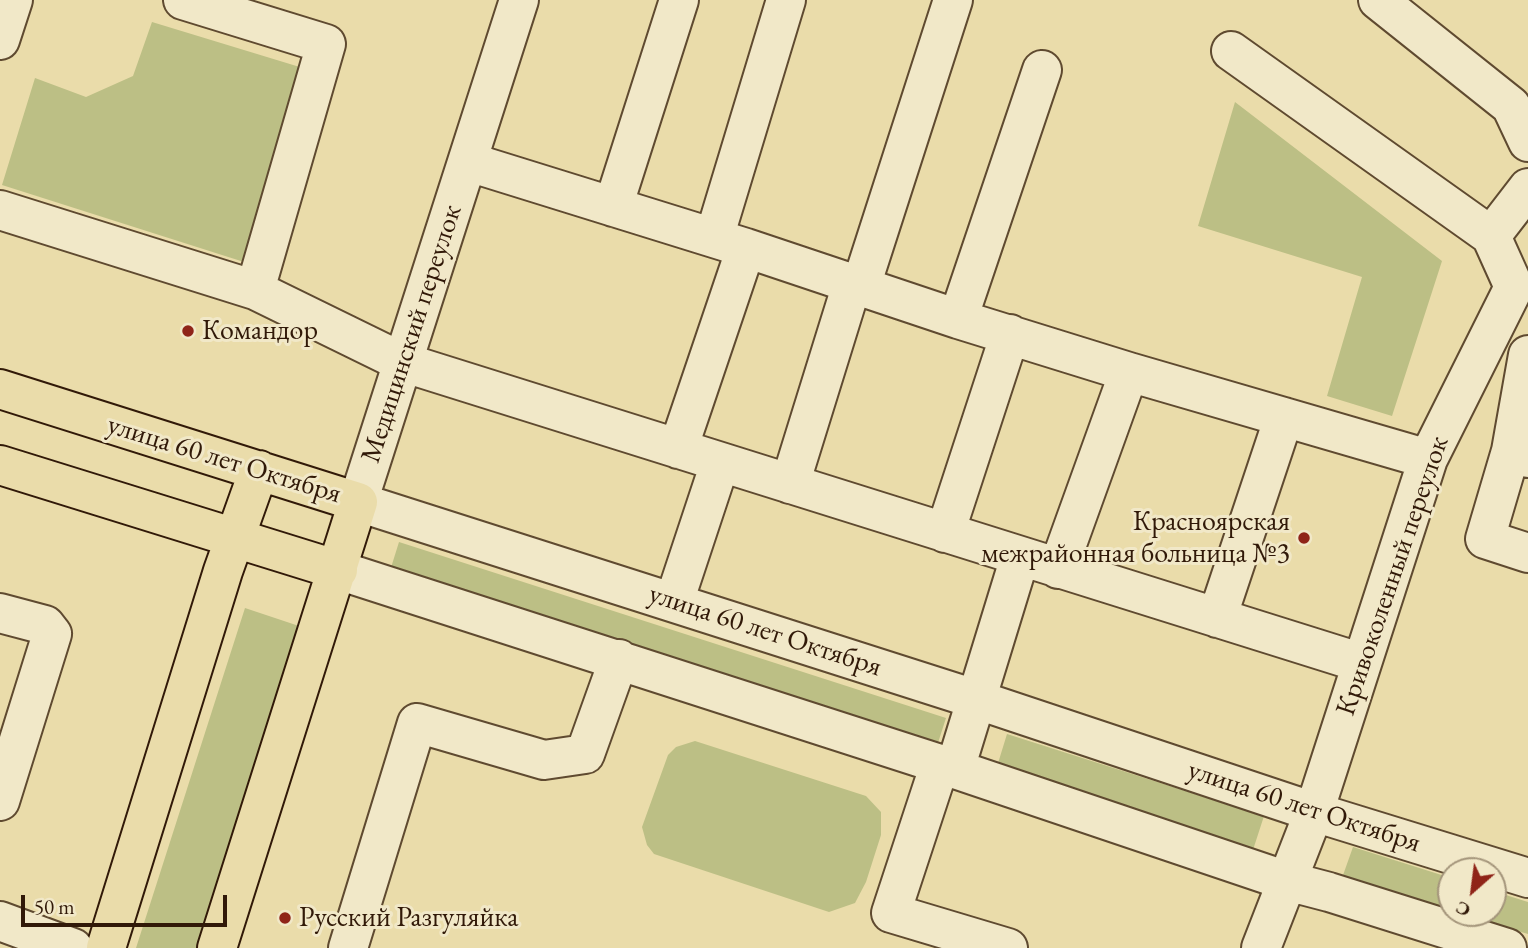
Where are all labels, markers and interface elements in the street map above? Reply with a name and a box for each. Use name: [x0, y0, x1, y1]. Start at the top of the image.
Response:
street label: Медицинский переулок: [354, 201, 470, 467]
place label: Командор: [202, 314, 318, 348]
marker: Командор: [180, 323, 196, 339]
street label: улица 60 лет Октября: [103, 408, 345, 512]
street label: Кривоколенный переулок: [1329, 432, 1457, 720]
place label: Красноярская межрайонная больница №3: [981, 505, 1290, 571]
marker: Красноярская межрайонная больница №3: [1296, 530, 1312, 546]
street label: улица 60 лет Октября: [644, 578, 886, 684]
street label: улица 60 лет Октября: [1183, 754, 1425, 860]
north arrow: [1437, 857, 1507, 927]
scale bar: [24, 881, 231, 925]
text: 50 m: [34, 893, 75, 920]
text: С: [1451, 895, 1475, 923]
place label: Русский Разгуляйка: [299, 901, 518, 935]
marker: Русский Разгуляйка: [277, 910, 293, 926]

